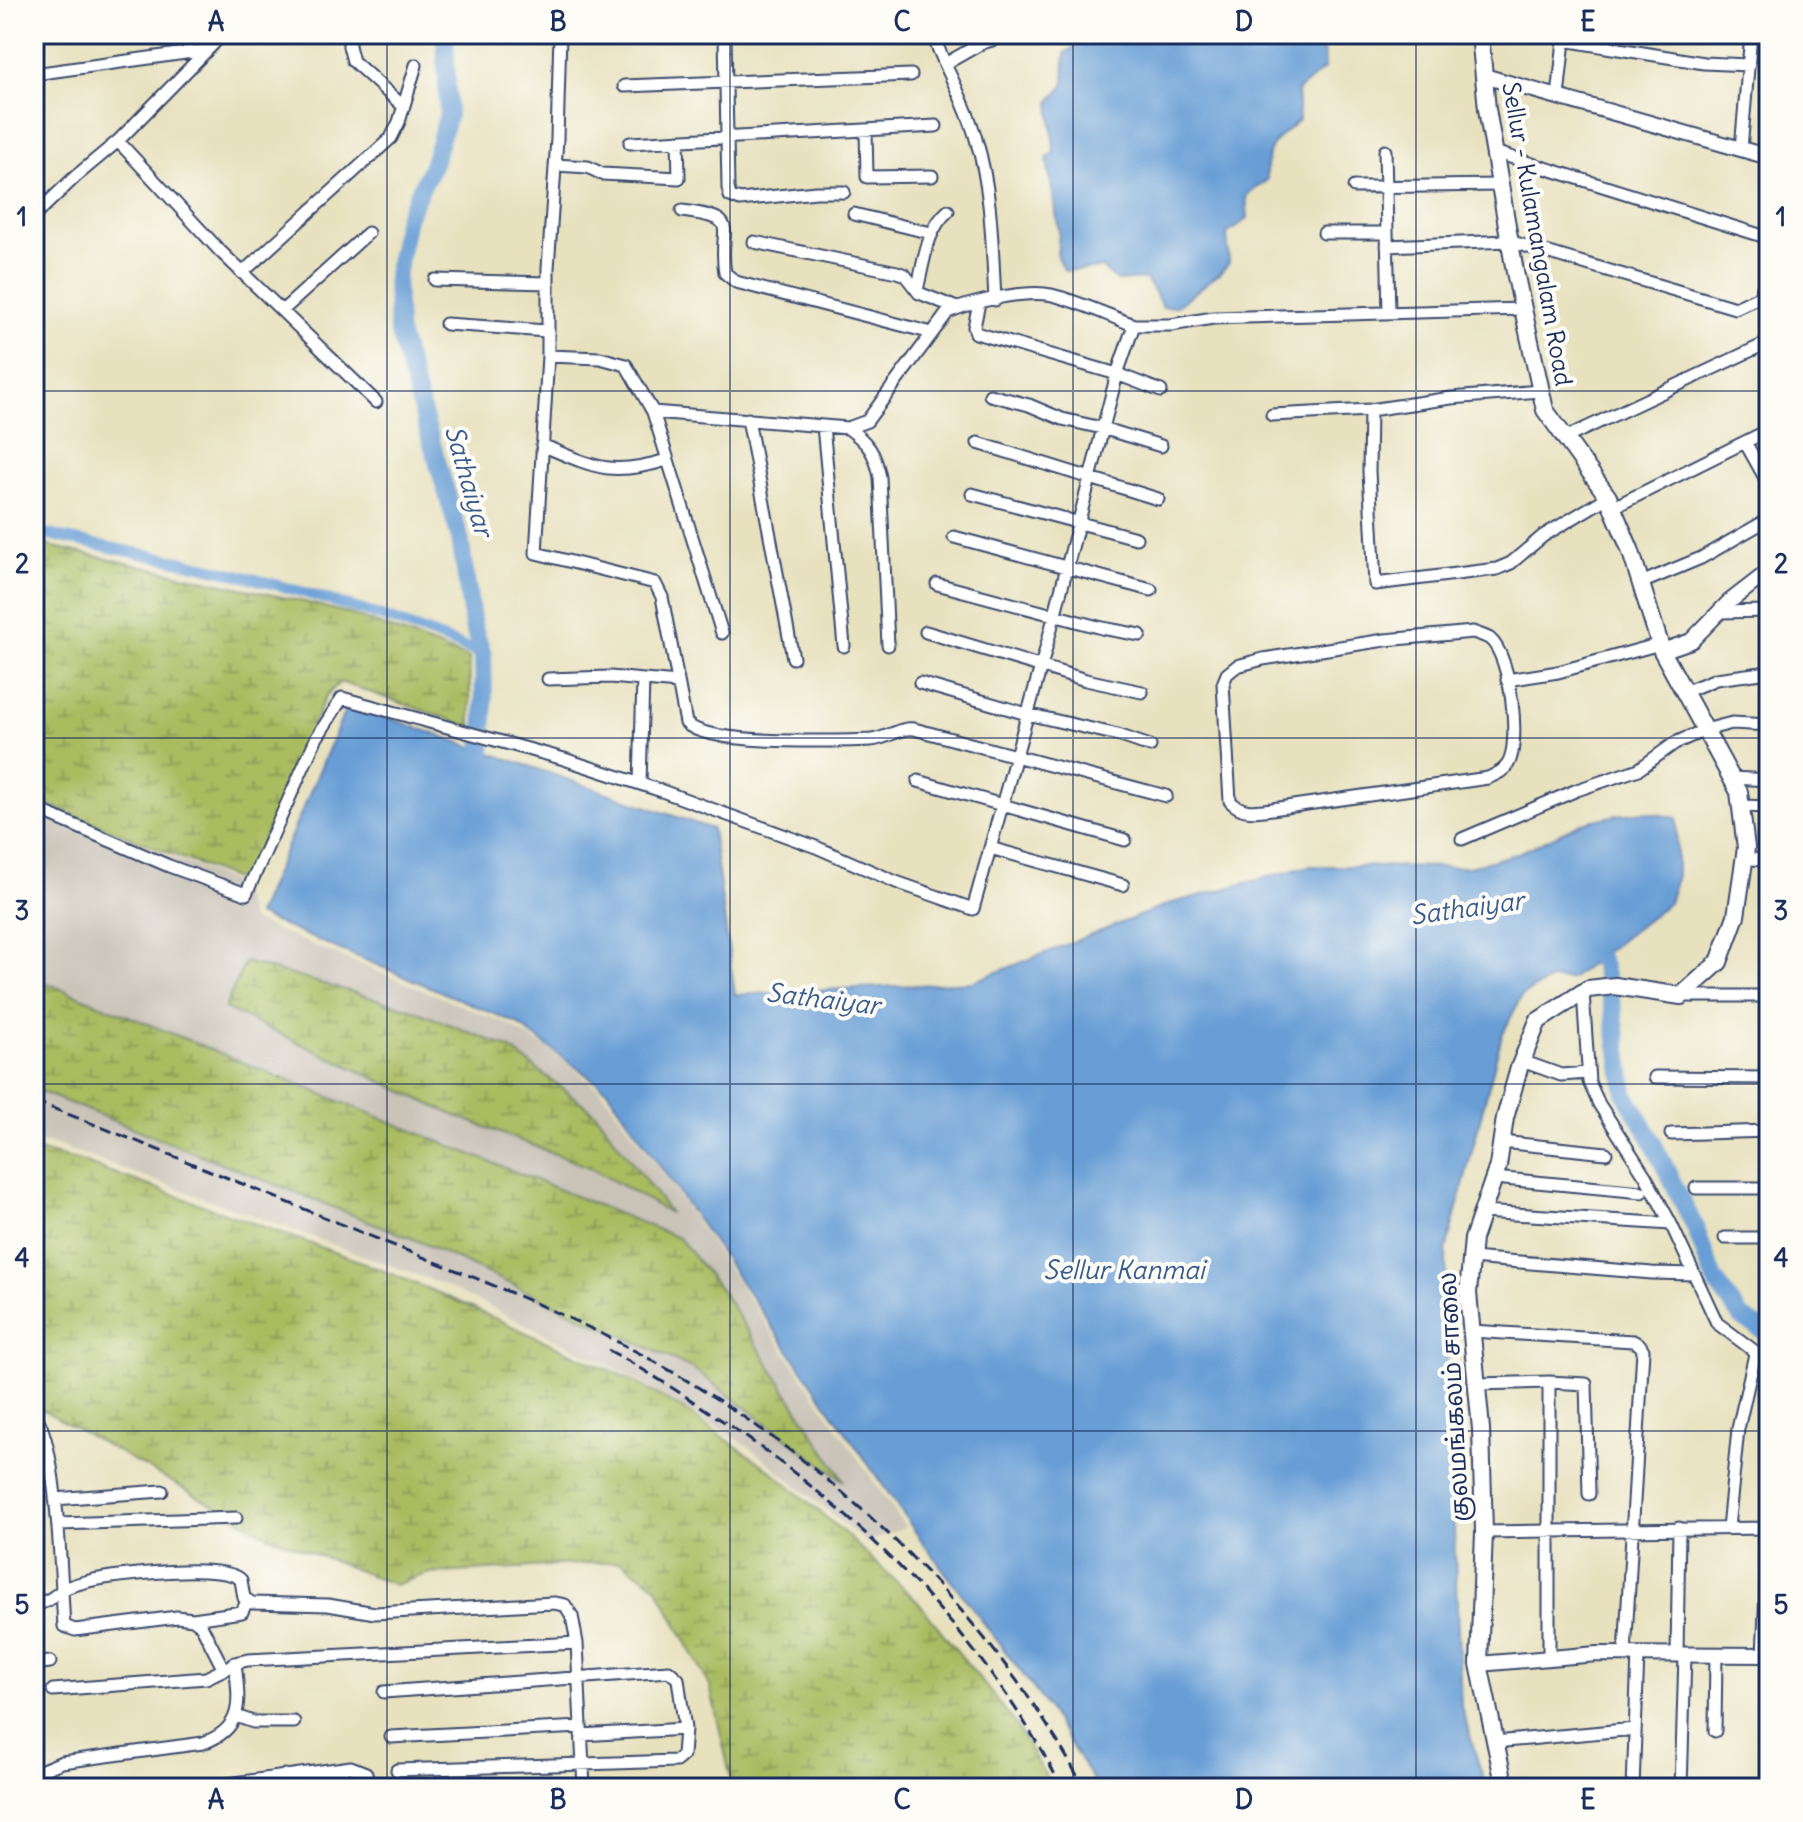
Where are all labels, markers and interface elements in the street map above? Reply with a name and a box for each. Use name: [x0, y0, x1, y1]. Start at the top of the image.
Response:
text: A: [208, 5, 225, 38]
text: B: [549, 5, 567, 38]
text: C: [893, 5, 911, 38]
text: D: [1235, 5, 1253, 38]
text: E: [1580, 5, 1596, 38]
street label: Sellur - Kulamangalam Road: [1496, 80, 1580, 388]
text: 1: [17, 200, 27, 233]
text: 1: [1776, 200, 1786, 233]
water label: Sathaiyar: [438, 422, 502, 543]
text: 2: [15, 547, 29, 580]
text: 2: [1774, 547, 1788, 580]
water label: Sathaiyar: [1408, 883, 1529, 932]
text: 3: [15, 894, 29, 927]
text: 3: [1774, 894, 1788, 927]
water label: Sathaiyar: [764, 975, 885, 1022]
text: 4: [14, 1241, 30, 1274]
text: 4: [1773, 1241, 1789, 1274]
water label: Sellur Kanmai: [1043, 1253, 1208, 1286]
street label: குலமங்கலம் சாலை: [1431, 1271, 1477, 1523]
text: 5: [15, 1588, 30, 1621]
text: 5: [1774, 1588, 1789, 1621]
text: A: [208, 1783, 225, 1816]
text: B: [549, 1783, 567, 1816]
text: C: [893, 1783, 911, 1816]
text: D: [1235, 1783, 1253, 1816]
text: E: [1580, 1783, 1596, 1816]

